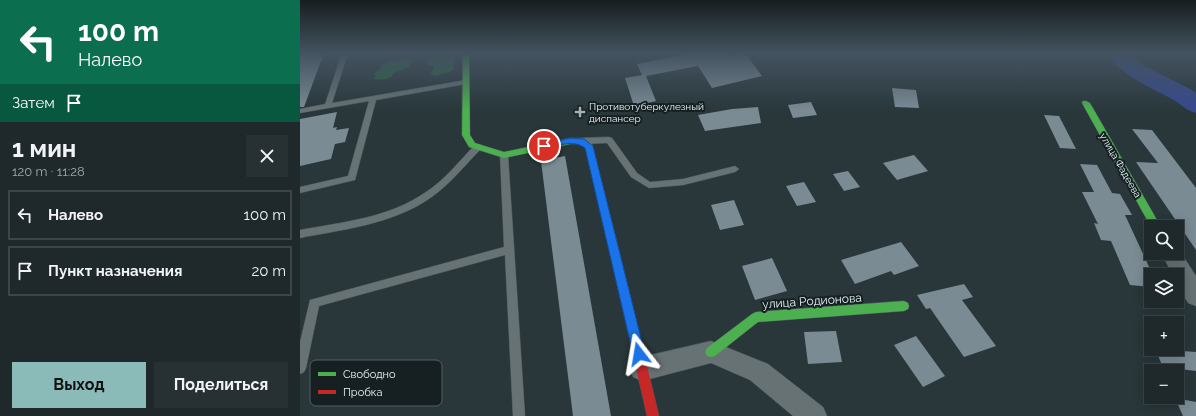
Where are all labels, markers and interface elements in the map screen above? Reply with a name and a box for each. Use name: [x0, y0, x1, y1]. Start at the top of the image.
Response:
text: 100 m: [78, 15, 159, 48]
icon: left: [12, 16, 64, 68]
text: Налево: [78, 49, 142, 70]
icon: arrive: [63, 92, 85, 114]
text: Затем: [12, 94, 55, 112]
place label: Противотуберкулезный диспансер: [589, 101, 704, 124]
marker: Противотуберкулезный диспансер: [574, 106, 586, 118]
pin: [527, 129, 561, 163]
street label: улица Фадеева: [1098, 131, 1144, 199]
text: 1 мин: [12, 134, 76, 163]
button: close: [246, 135, 288, 177]
icon: arrive: [533, 135, 555, 157]
text: 120 m · 11:28: [12, 164, 85, 179]
icon: left: [14, 204, 36, 226]
text: Налево: [48, 206, 103, 224]
text: 100 m: [244, 206, 286, 224]
map controls: [1144, 220, 1184, 404]
button: search: [1144, 220, 1184, 260]
icon: arrive: [14, 260, 36, 282]
text: Пункт назначения: [48, 262, 182, 280]
text: 20 m: [251, 262, 286, 280]
button: layers: [1144, 268, 1184, 308]
street label: улица Родионова: [762, 291, 862, 311]
button: +: [1144, 316, 1184, 356]
position arrow: [618, 333, 660, 375]
legend: [310, 360, 442, 406]
button: Выход: [12, 362, 146, 408]
button: Поделиться: [154, 362, 288, 408]
button: −: [1144, 364, 1184, 404]
text: Свободно: [343, 368, 396, 381]
text: Пробка: [343, 386, 383, 399]

